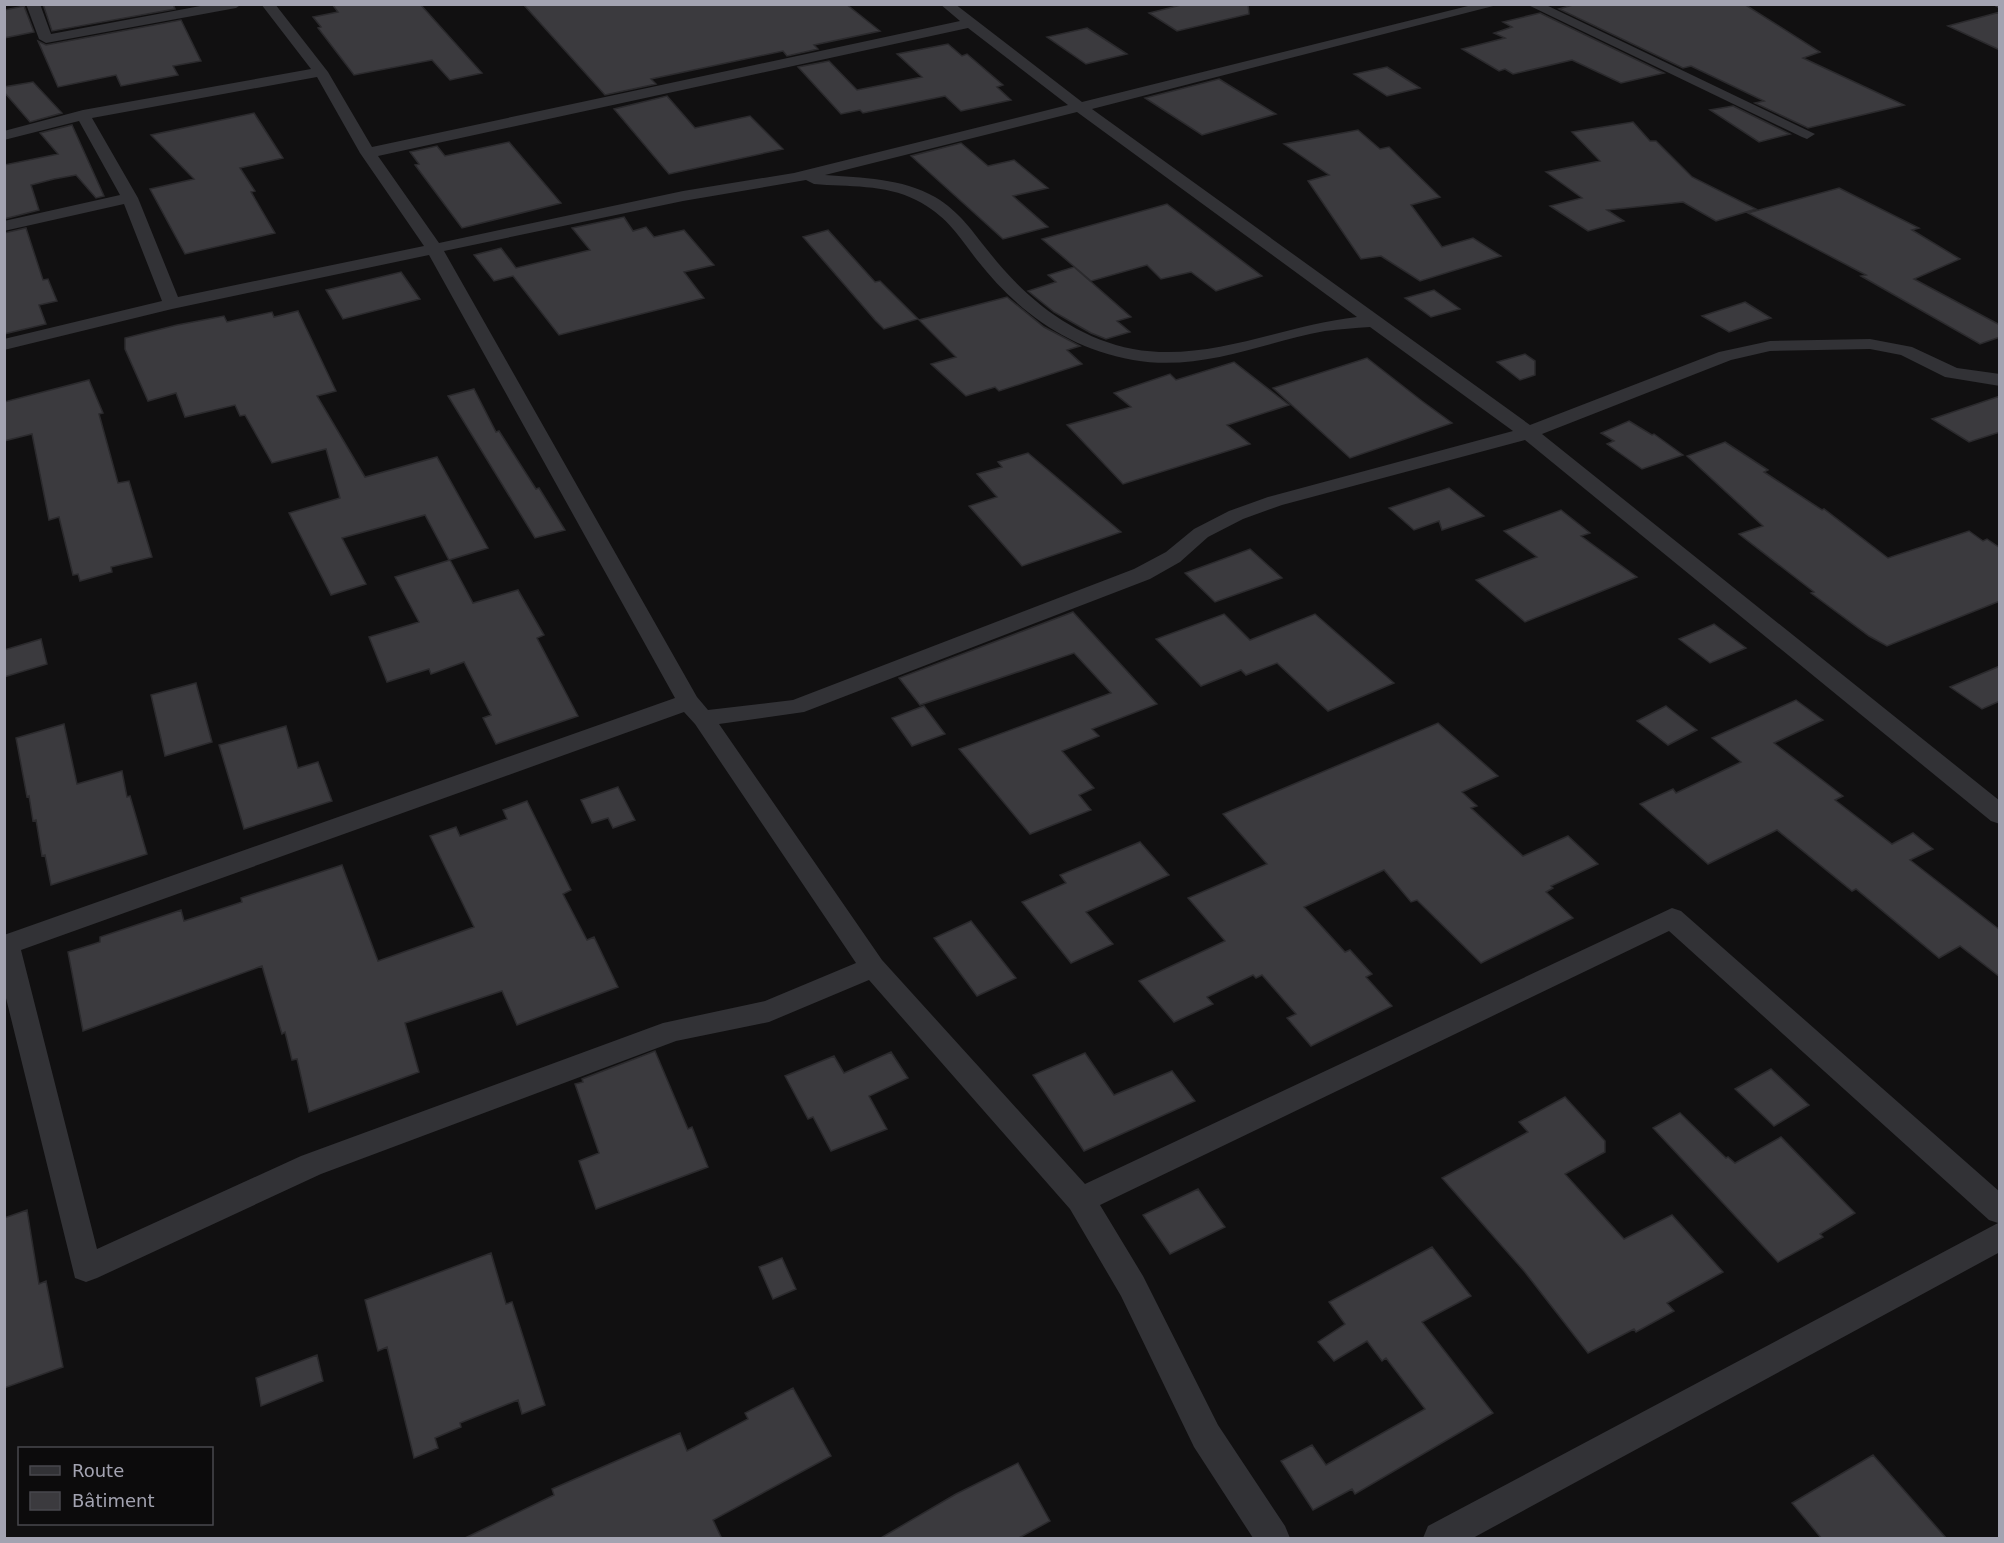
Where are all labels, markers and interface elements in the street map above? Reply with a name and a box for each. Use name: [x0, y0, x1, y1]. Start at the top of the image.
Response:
legend: [18, 1447, 213, 1525]
text: Route: [72, 1460, 124, 1481]
text: Bâtiment: [72, 1490, 155, 1511]

